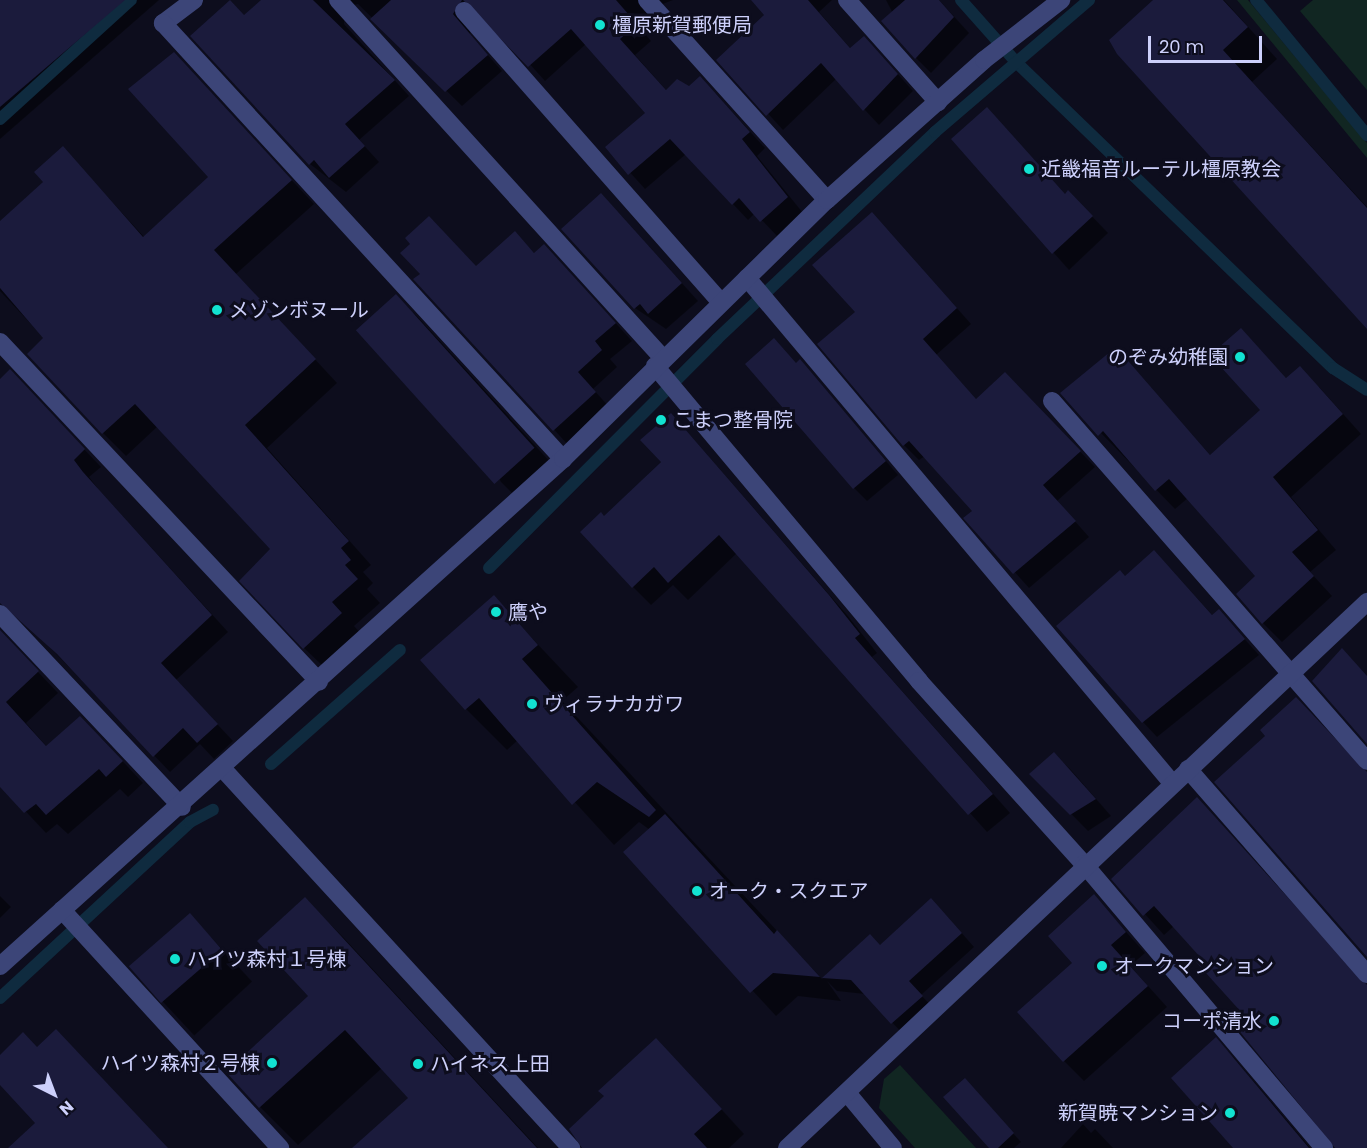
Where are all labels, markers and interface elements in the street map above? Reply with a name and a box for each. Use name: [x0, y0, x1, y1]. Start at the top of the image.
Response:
place label: 橿原新賀郵便局: [612, 13, 752, 37]
marker: 橿原新賀郵便局: [593, 18, 607, 32]
scale bar: [1151, 24, 1265, 62]
text: 20 m: [1159, 34, 1204, 59]
place label: 近畿福音ルーテル橿原教会: [1041, 157, 1281, 181]
marker: 近畿福音ルーテル橿原教会: [1022, 162, 1036, 176]
place label: メゾンボヌール: [229, 298, 369, 322]
marker: メゾンボヌール: [210, 303, 224, 317]
place label: のぞみ幼稚園: [1108, 345, 1228, 369]
marker: のぞみ幼稚園: [1233, 350, 1247, 364]
place label: こまつ整骨院: [673, 408, 793, 432]
marker: こまつ整骨院: [654, 413, 668, 427]
place label: 鷹や: [508, 600, 548, 624]
marker: 鷹や: [489, 605, 503, 619]
place label: ヴィラナカガワ: [544, 692, 684, 716]
marker: ヴィラナカガワ: [525, 697, 539, 711]
place label: オーク・スクエア: [709, 879, 869, 903]
marker: オーク・スクエア: [690, 884, 704, 898]
place label: ハイツ森村１号棟: [187, 947, 347, 971]
marker: ハイツ森村１号棟: [168, 952, 182, 966]
place label: オークマンション: [1114, 954, 1274, 978]
marker: オークマンション: [1095, 959, 1109, 973]
place label: コーポ清水: [1162, 1009, 1262, 1033]
marker: コーポ清水: [1267, 1014, 1281, 1028]
place label: ハイツ森村２号棟: [100, 1051, 260, 1075]
place label: ハイネス上田: [430, 1052, 550, 1076]
marker: ハイツ森村２号棟: [265, 1056, 279, 1070]
marker: ハイネス上田: [411, 1057, 425, 1071]
north arrow: [24, 1064, 84, 1124]
text: N: [54, 1095, 79, 1120]
place label: 新賀暁マンション: [1058, 1101, 1218, 1125]
marker: 新賀暁マンション: [1223, 1106, 1237, 1120]

